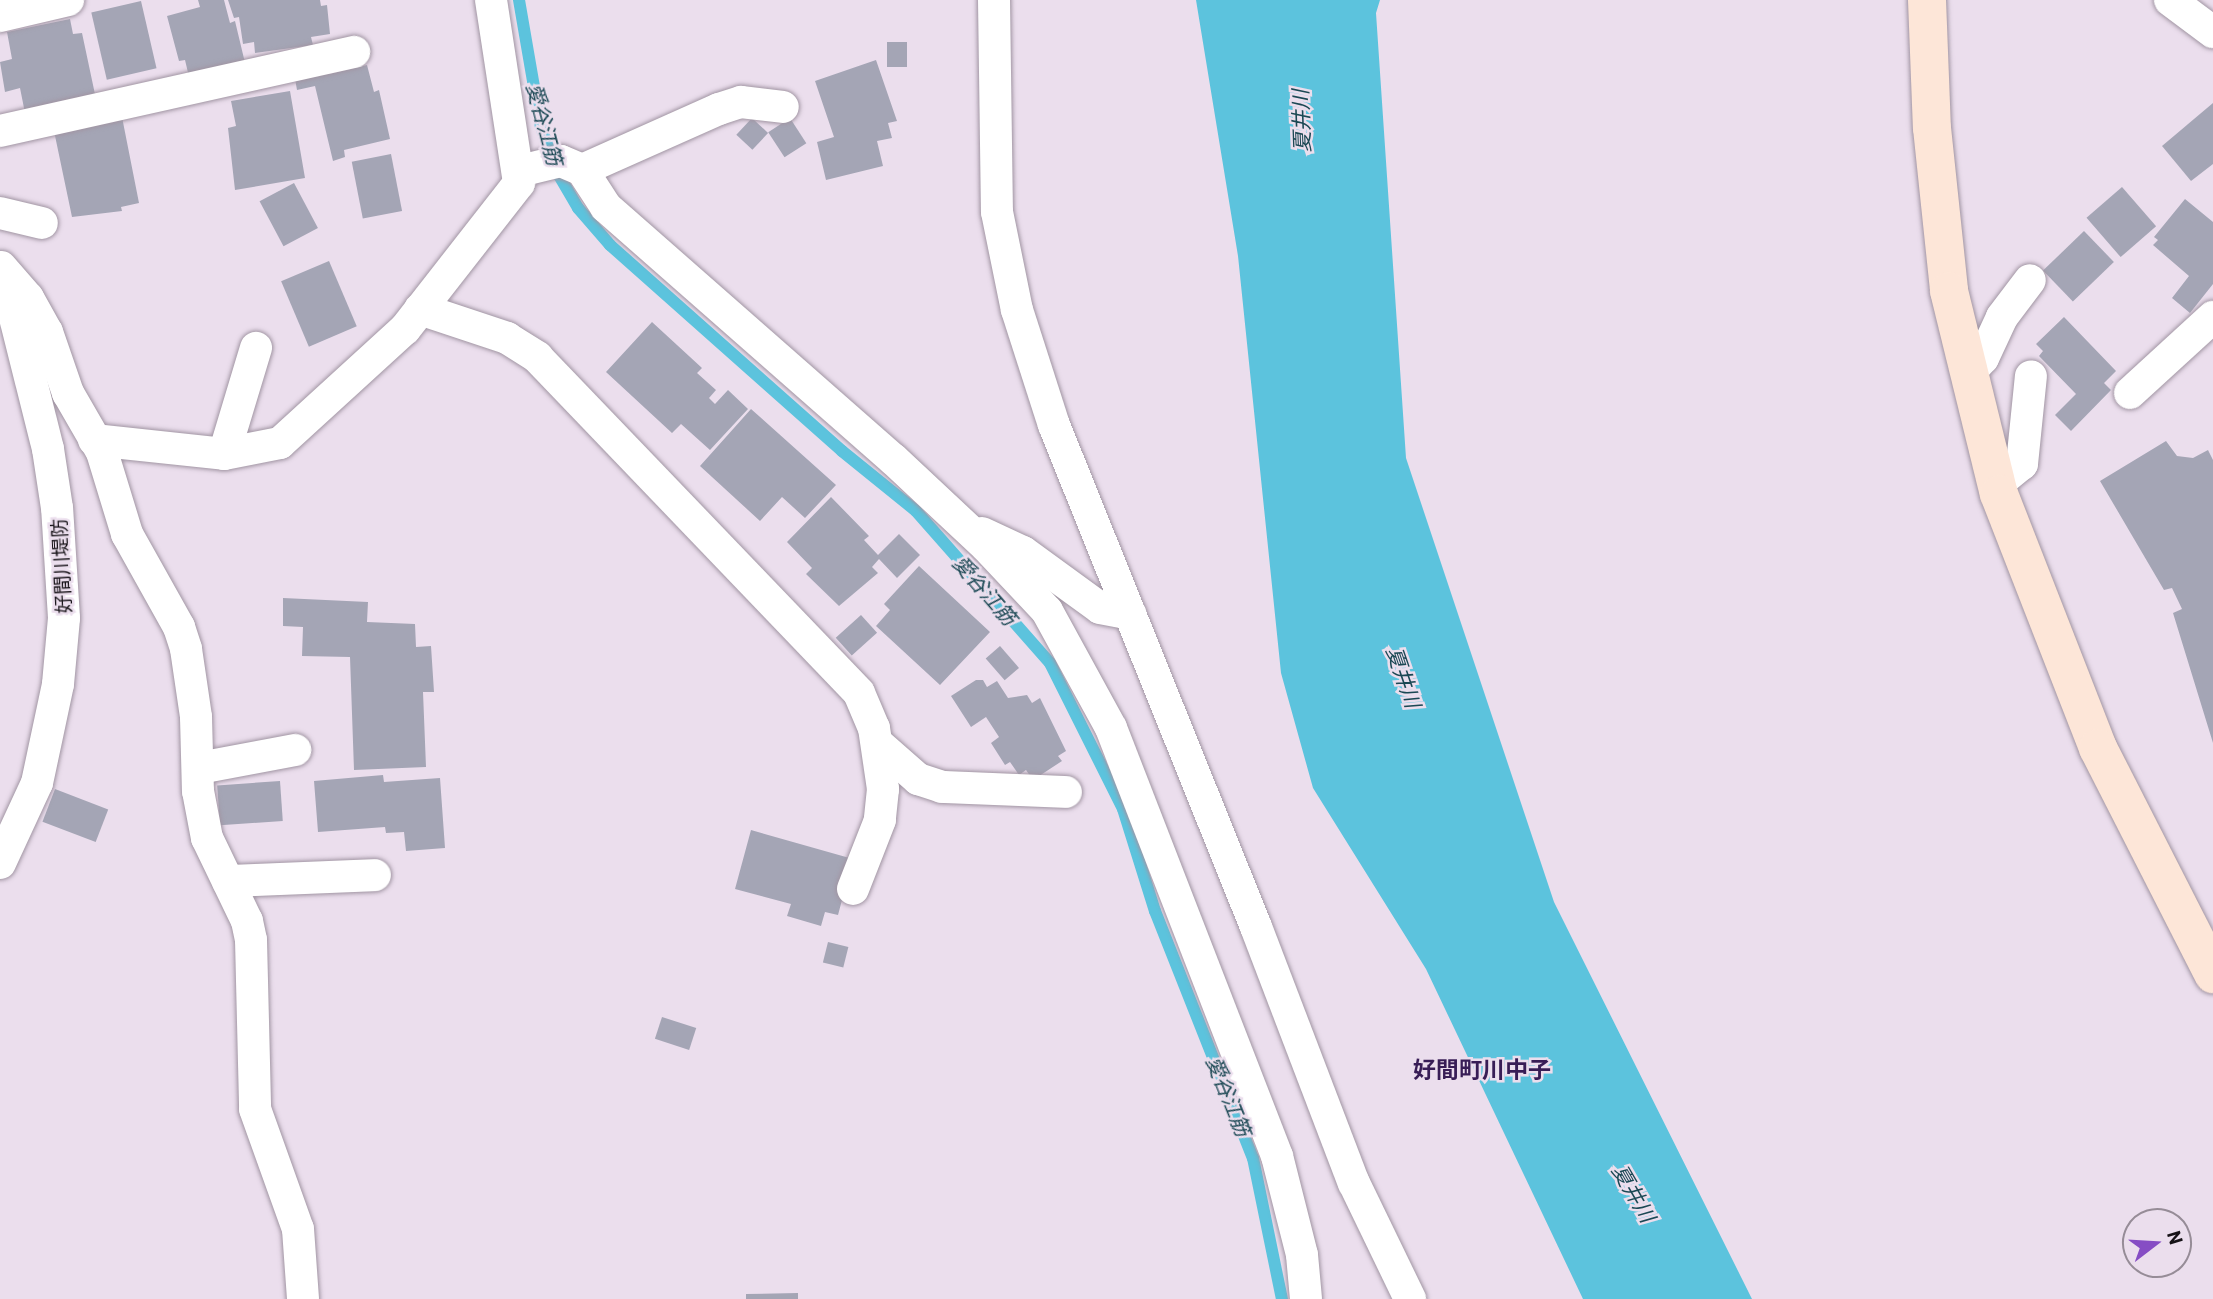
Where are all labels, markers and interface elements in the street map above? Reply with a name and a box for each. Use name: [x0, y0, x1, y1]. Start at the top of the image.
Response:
water label: 愛谷江筋: [522, 80, 568, 168]
water label: 夏井川: [1287, 89, 1315, 153]
street label: 好間川堤防: [47, 518, 75, 614]
water label: 愛谷江筋: [948, 550, 1022, 630]
water label: 夏井川: [1382, 643, 1426, 711]
water label: 愛谷江筋: [1202, 1052, 1256, 1140]
district label: 好間町川中子: [1413, 1055, 1551, 1083]
water label: 夏井川: [1607, 1159, 1661, 1227]
north arrow: [2122, 1208, 2192, 1278]
text: N: [2163, 1228, 2188, 1247]

